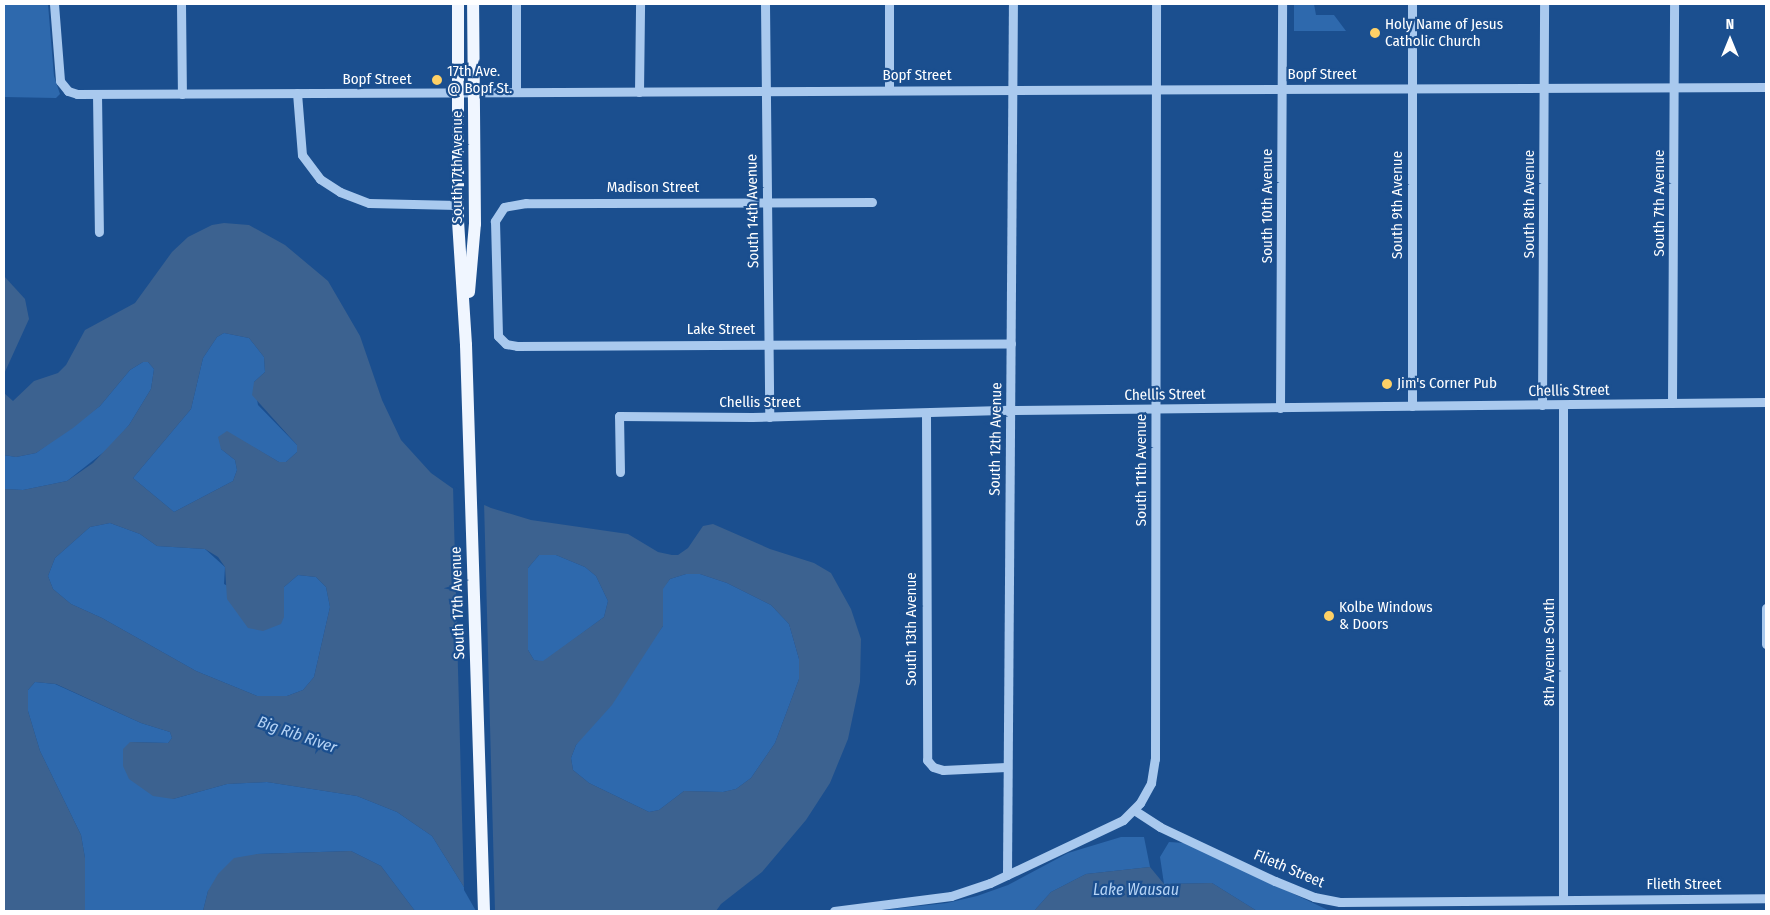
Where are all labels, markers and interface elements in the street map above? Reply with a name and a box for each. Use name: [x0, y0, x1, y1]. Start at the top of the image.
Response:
place label: Holy Name of Jesus Catholic Church: [1385, 15, 1503, 50]
north arrow: [1705, 15, 1755, 65]
text: N: [1726, 16, 1734, 33]
marker: Holy Name of Jesus Catholic Church: [1369, 27, 1381, 39]
place label: 17th Ave. @ Bopf St.: [447, 62, 512, 97]
street label: Bopf Street: [1287, 66, 1357, 84]
street label: Bopf Street: [882, 67, 952, 85]
street label: Bopf Street: [342, 71, 412, 89]
marker: 17th Ave. @ Bopf St.: [431, 74, 443, 86]
street label: South 17th Avenue: [449, 111, 467, 223]
street label: South 10th Avenue: [1259, 149, 1277, 263]
street label: South 8th Avenue: [1521, 150, 1539, 258]
street label: South 7th Avenue: [1651, 150, 1669, 256]
street label: South 9th Avenue: [1389, 151, 1407, 259]
street label: South 14th Avenue: [743, 154, 763, 268]
street label: Madison Street: [607, 179, 699, 197]
street label: Lake Street: [687, 321, 755, 339]
place label: Jim's Corner Pub: [1397, 375, 1497, 393]
marker: Jim's Corner Pub: [1381, 378, 1393, 390]
street label: Chellis Street: [1528, 381, 1610, 401]
street label: South 12th Avenue: [986, 382, 1006, 496]
street label: Chellis Street: [1124, 385, 1206, 405]
street label: Chellis Street: [719, 394, 801, 412]
street label: South 11th Avenue: [1133, 414, 1151, 526]
street label: South 17th Avenue: [447, 546, 469, 660]
street label: South 13th Avenue: [903, 572, 921, 686]
place label: Kolbe Windows & Doors: [1339, 598, 1433, 633]
street label: 8th Avenue South: [1541, 598, 1559, 706]
marker: Kolbe Windows & Doors: [1323, 610, 1335, 622]
water label: Big Rib River: [255, 712, 339, 758]
street label: Flieth Street: [1251, 846, 1327, 892]
street label: Flieth Street: [1647, 876, 1721, 894]
water label: Lake Wausau: [1093, 880, 1179, 900]

